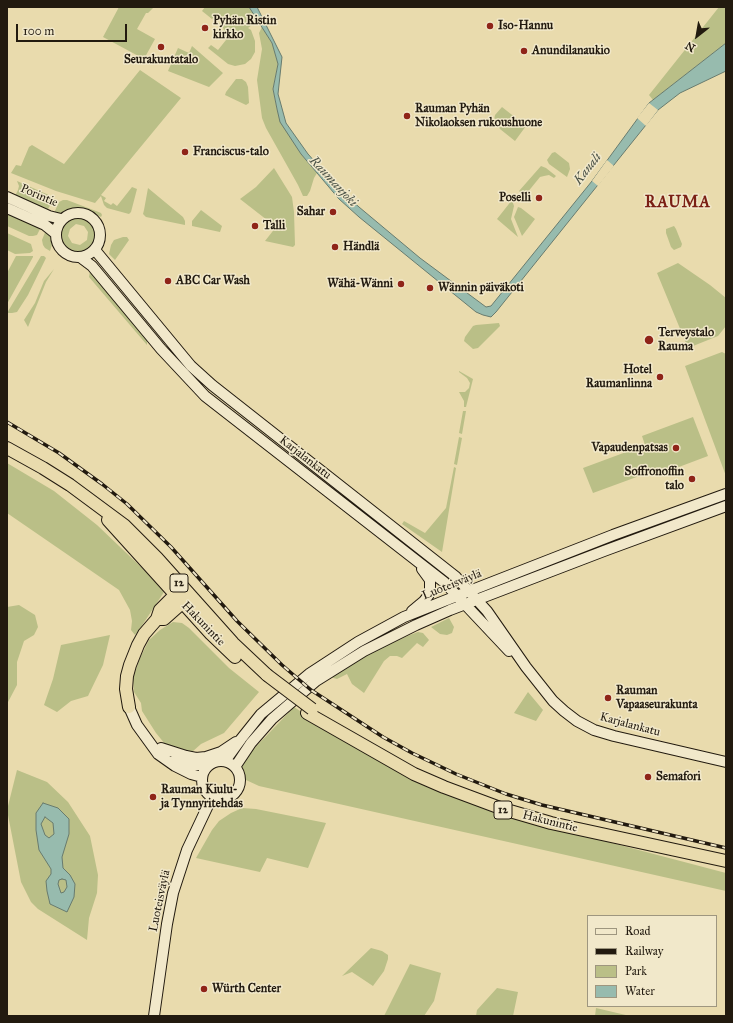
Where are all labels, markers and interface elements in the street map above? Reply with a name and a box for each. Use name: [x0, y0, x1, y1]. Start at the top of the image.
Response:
place label: Pyhän Ristin kirkko: [213, 14, 276, 42]
scale bar: [18, 16, 129, 42]
north arrow: [677, 16, 717, 56]
place label: Iso-Hannu: [498, 19, 553, 33]
marker: Iso-Hannu: [485, 21, 495, 31]
marker: Pyhän Ristin kirkko: [200, 23, 210, 33]
text: 100 m: [23, 24, 54, 38]
text: N: [683, 39, 698, 55]
marker: Seurakuntatalo: [156, 42, 166, 52]
place label: Anundilanaukio: [532, 44, 610, 58]
marker: Anundilanaukio: [519, 46, 529, 56]
place label: Seurakuntatalo: [124, 53, 198, 67]
place label: Rauman Pyhän Nikolaoksen rukoushuone: [415, 102, 542, 130]
marker: Rauman Pyhän Nikolaoksen rukoushuone: [402, 111, 412, 121]
place label: Franciscus-talo: [193, 145, 269, 159]
marker: Franciscus-talo: [180, 147, 190, 157]
water label: Kanali: [571, 150, 605, 188]
water label: Raumanjoki: [306, 154, 360, 210]
street label: Porintie: [18, 182, 60, 210]
place label: Poselli: [499, 191, 531, 205]
marker: Poselli: [534, 193, 544, 203]
district label: RAUMA: [645, 193, 711, 213]
place label: Sahar: [297, 205, 325, 219]
marker: Sahar: [328, 207, 338, 217]
place label: Talli: [263, 219, 285, 233]
marker: Talli: [250, 221, 260, 231]
place label: Händlä: [343, 240, 379, 254]
marker: Händlä: [330, 242, 340, 252]
place label: ABC Car Wash: [176, 274, 250, 288]
marker: ABC Car Wash: [163, 276, 173, 286]
place label: Wähä-Wänni: [327, 277, 393, 291]
marker: Wähä-Wänni: [396, 279, 406, 289]
place label: Wännin päiväkoti: [438, 281, 524, 295]
marker: Wännin päiväkoti: [425, 283, 435, 293]
place label: Terveystalo Rauma: [658, 326, 714, 354]
marker: Terveystalo Rauma: [643, 334, 655, 346]
place label: Hotel Raumanlinna: [586, 363, 652, 391]
marker: Hotel Raumanlinna: [655, 372, 665, 382]
street label: Karjalankatu: [276, 433, 334, 483]
place label: Vapaudenpatsas: [591, 441, 668, 455]
marker: Vapaudenpatsas: [671, 443, 681, 453]
place label: Soffronoffin talo: [625, 465, 684, 493]
marker: Soffronoffin talo: [687, 474, 697, 484]
street label: Luoteisväylä: [420, 567, 484, 603]
road number: 12: [170, 574, 188, 592]
street label: Hakunintie: [178, 599, 228, 649]
place label: Rauman Vapaaseurakunta: [616, 684, 698, 712]
marker: Rauman Vapaaseurakunta: [603, 693, 613, 703]
street label: Karjalankatu: [598, 710, 662, 740]
place label: Semafori: [656, 770, 701, 784]
marker: Semafori: [643, 772, 653, 782]
place label: Rauman Kiulu- ja Tynnyritehdas: [161, 783, 243, 811]
marker: Rauman Kiulu- ja Tynnyritehdas: [148, 792, 158, 802]
road number: 12: [494, 801, 512, 819]
street label: Hakunintie: [521, 808, 579, 836]
street label: Luoteisväylä: [146, 869, 174, 933]
legend: [587, 915, 717, 1007]
text: Road: [625, 924, 651, 938]
text: Railway: [625, 944, 663, 958]
text: Park: [625, 964, 647, 978]
place label: Würth Center: [212, 982, 281, 996]
marker: Würth Center: [199, 984, 209, 994]
text: Water: [625, 984, 655, 998]

